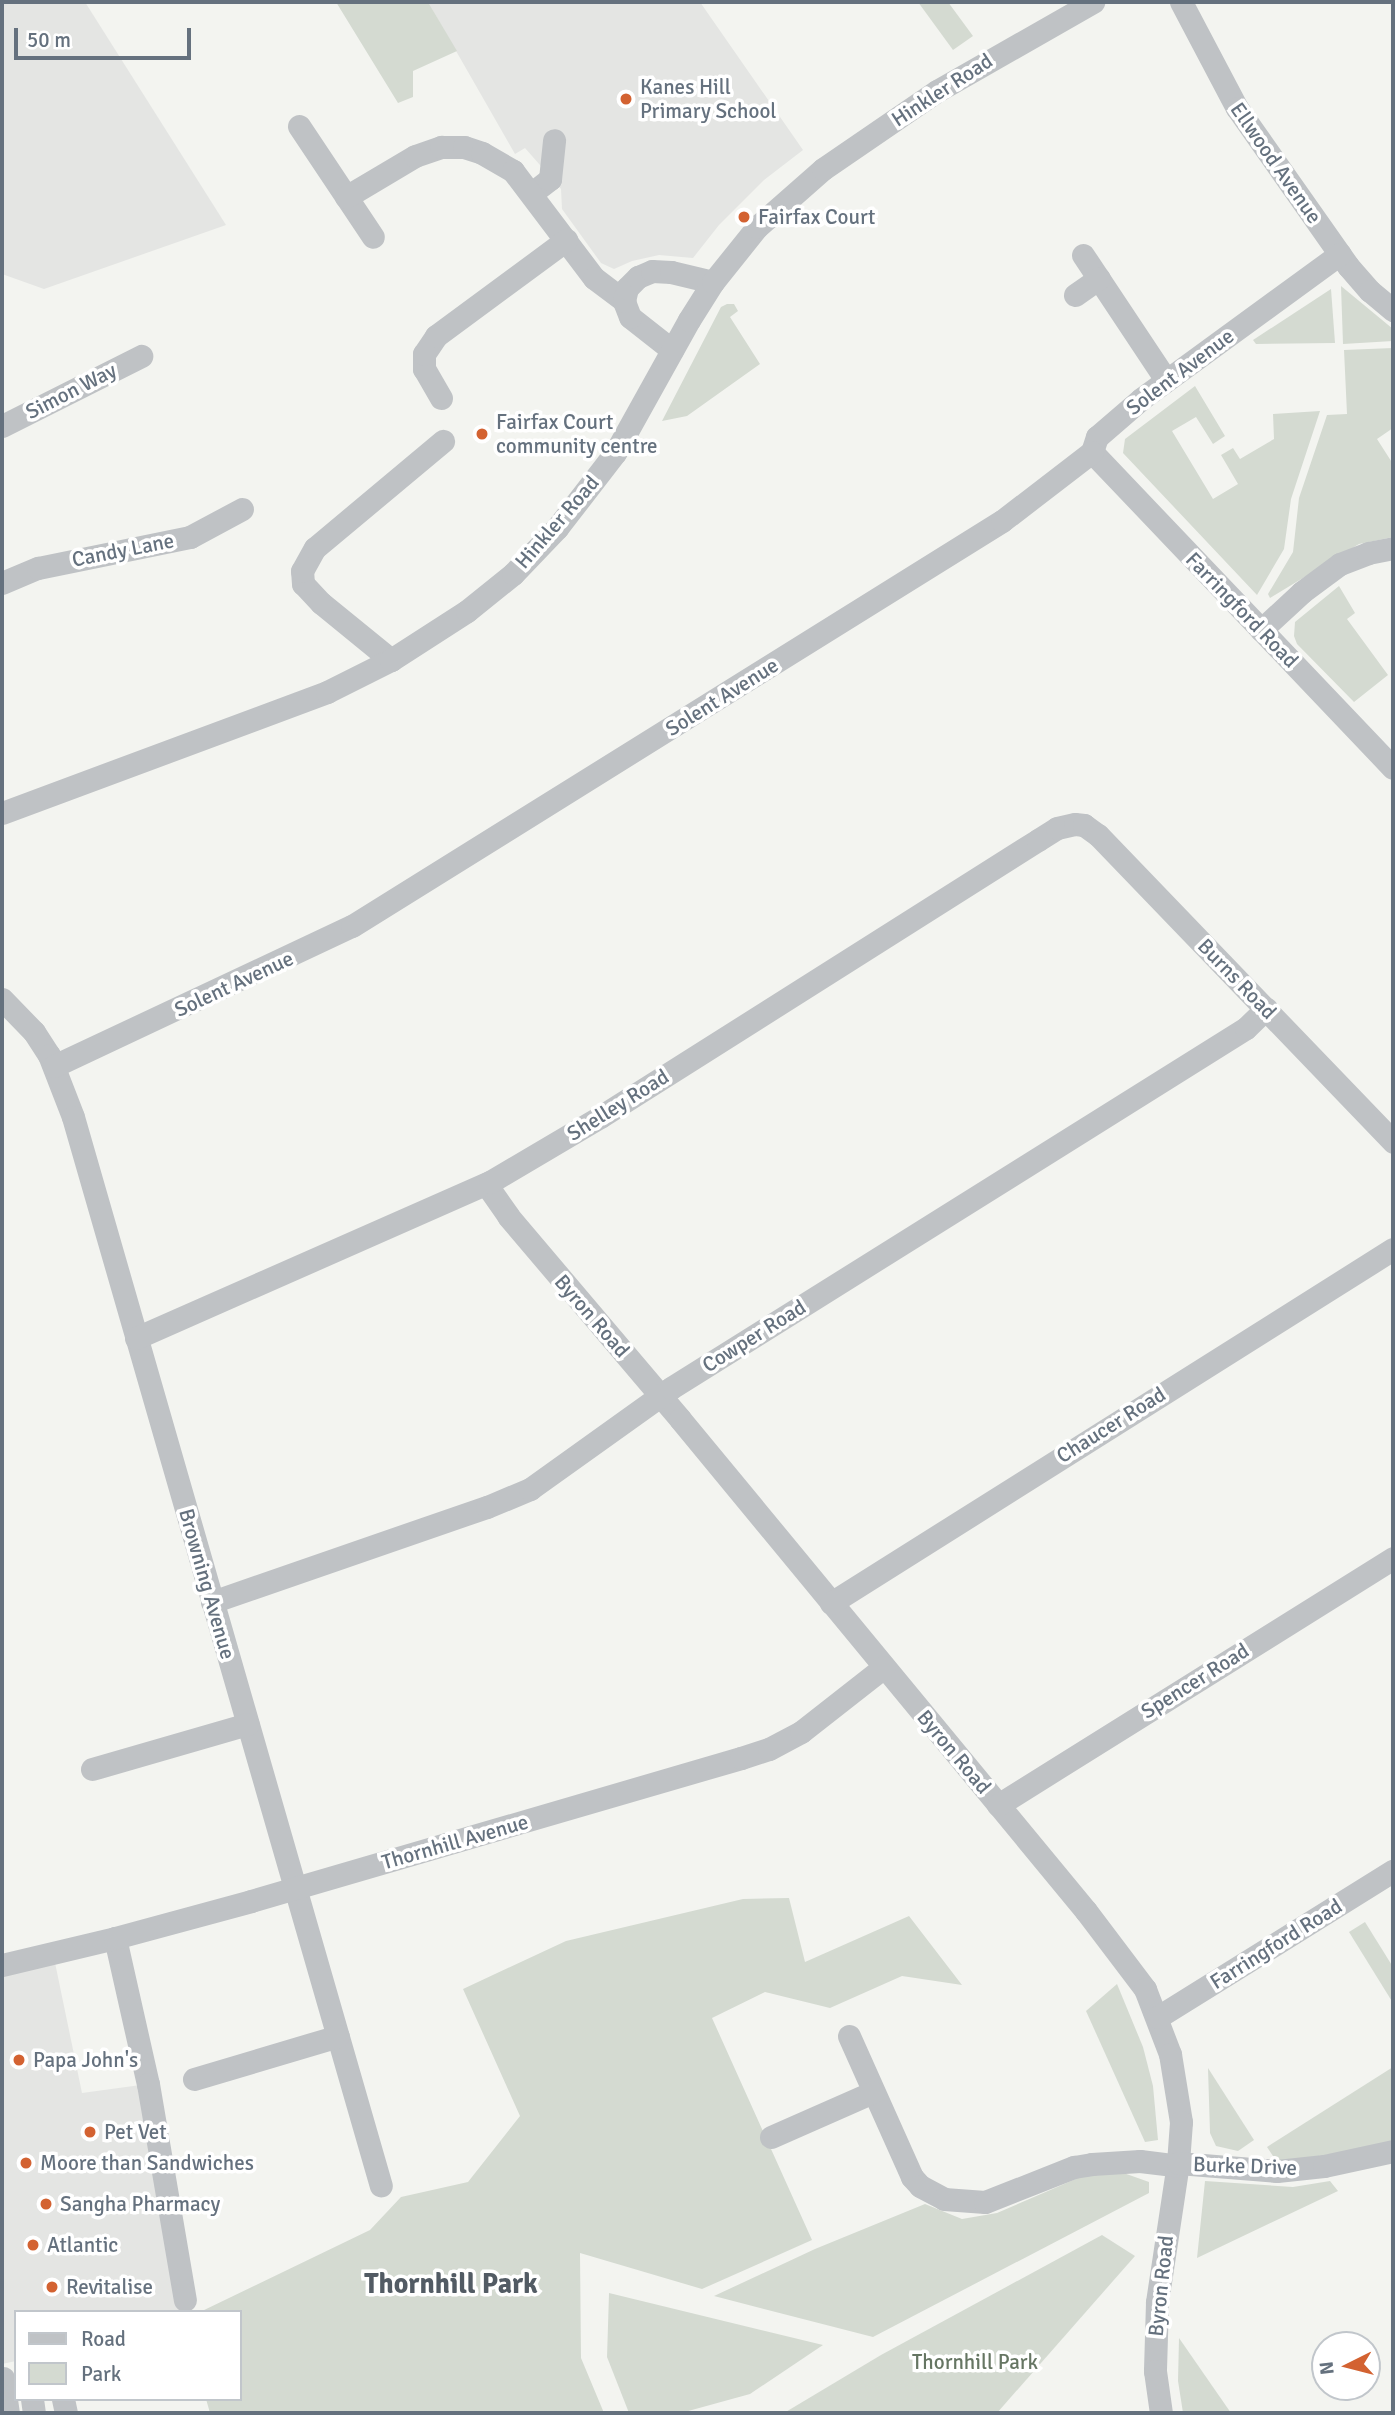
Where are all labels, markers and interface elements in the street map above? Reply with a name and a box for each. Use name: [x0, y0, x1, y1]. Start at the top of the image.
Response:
scale bar: [18, 14, 194, 58]
text: 50 m: [27, 27, 71, 53]
street label: Hinkler Road: [887, 48, 997, 132]
place label: Kanes Hill Primary School: [640, 74, 776, 124]
marker: Kanes Hill Primary School: [618, 91, 634, 107]
street label: Ellwood Avenue: [1225, 98, 1327, 228]
place label: Fairfax Court: [758, 204, 875, 230]
marker: Fairfax Court: [736, 209, 752, 225]
street label: Solent Avenue: [1121, 323, 1239, 421]
street label: Simon Way: [21, 357, 121, 425]
place label: Fairfax Court community centre: [496, 409, 658, 459]
marker: Fairfax Court community centre: [474, 426, 490, 442]
street label: Hinkler Road: [510, 470, 604, 574]
street label: Candy Lane: [70, 528, 176, 572]
street label: Farringford Road: [1181, 547, 1303, 673]
street label: Solent Avenue: [661, 652, 783, 742]
street label: Burns Road: [1192, 934, 1282, 1024]
street label: Solent Avenue: [171, 945, 297, 1023]
street label: Shelley Road: [563, 1064, 673, 1146]
street label: Byron Road: [549, 1269, 635, 1363]
street label: Cowper Road: [698, 1294, 810, 1378]
street label: Chaucer Road: [1052, 1382, 1170, 1468]
street label: Browning Avenue: [173, 1506, 241, 1662]
street label: Spencer Road: [1136, 1638, 1254, 1724]
street label: Byron Road: [912, 1705, 996, 1799]
street label: Thornhill Avenue: [379, 1809, 531, 1875]
street label: Farringford Road: [1205, 1893, 1347, 1995]
place label: Papa John's: [33, 2047, 138, 2073]
marker: Papa John's: [11, 2052, 27, 2068]
place label: Pet Vet: [104, 2119, 167, 2145]
marker: Pet Vet: [82, 2124, 98, 2140]
place label: Moore than Sandwiches: [40, 2150, 254, 2176]
street label: Burke Drive: [1193, 2152, 1297, 2180]
marker: Moore than Sandwiches: [18, 2155, 34, 2171]
place label: Sangha Pharmacy: [60, 2191, 220, 2217]
marker: Sangha Pharmacy: [38, 2196, 54, 2212]
place label: Atlantic: [47, 2232, 118, 2258]
street label: Byron Road: [1143, 2234, 1179, 2338]
marker: Atlantic: [25, 2237, 41, 2253]
district label: Thornhill Park: [364, 2267, 538, 2301]
place label: Revitalise: [66, 2274, 153, 2300]
marker: Revitalise: [44, 2279, 60, 2295]
legend: [14, 2310, 242, 2401]
text: Road: [81, 2326, 126, 2352]
north arrow: [1311, 2331, 1381, 2401]
park label: Thornhill Park: [912, 2349, 1038, 2375]
text: N: [1314, 2360, 1340, 2376]
text: Park: [81, 2361, 121, 2387]

